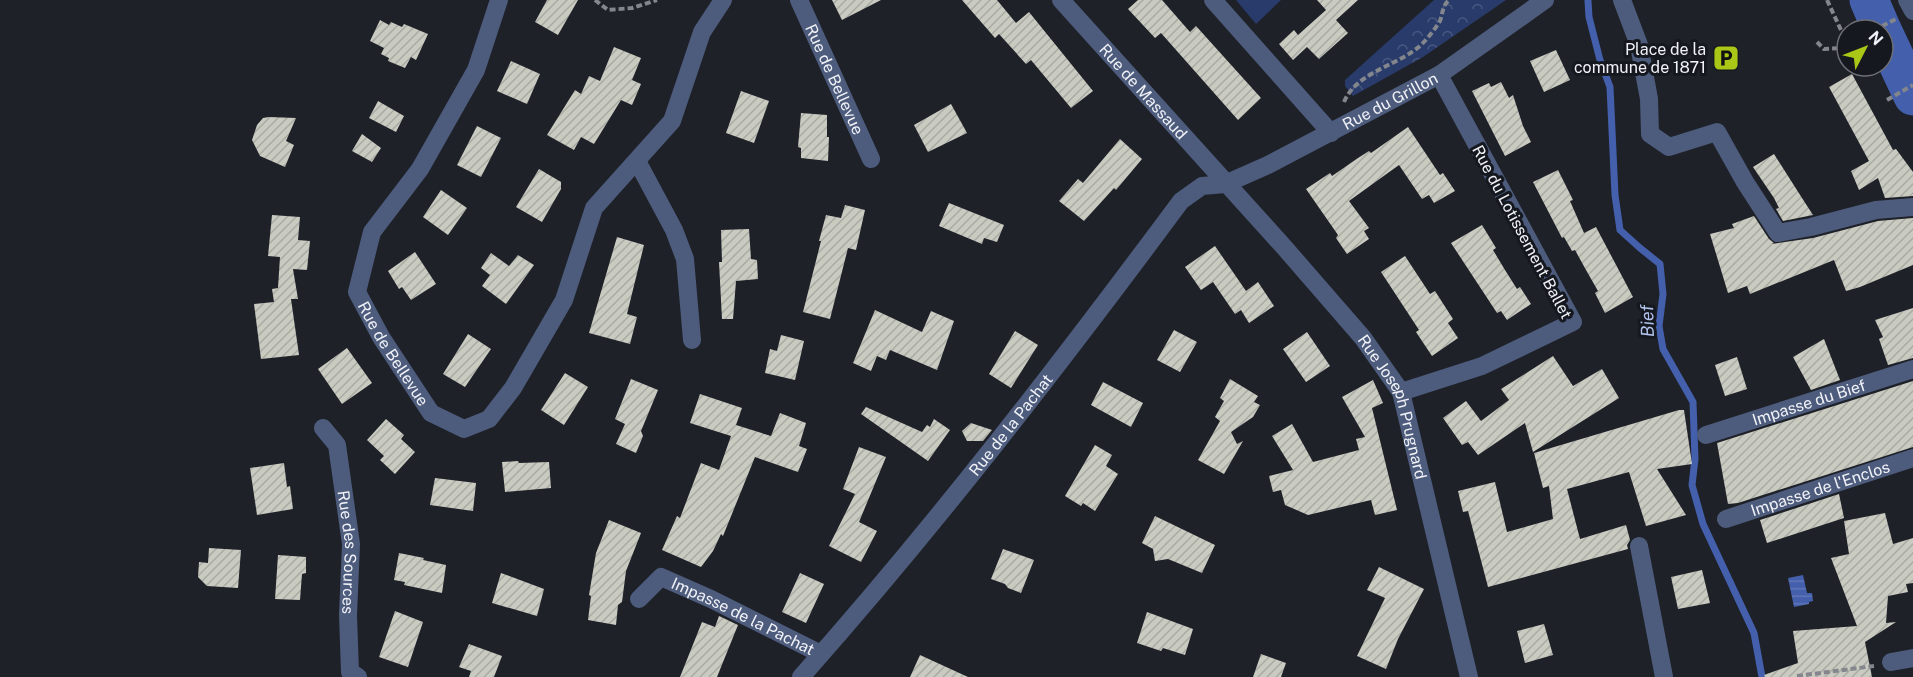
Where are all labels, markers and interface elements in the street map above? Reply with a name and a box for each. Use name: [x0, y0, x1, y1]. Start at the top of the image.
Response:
north arrow: [1835, 18, 1895, 78]
street label: Rue de Bellevue: [802, 21, 868, 138]
text: N: [1865, 27, 1887, 49]
street label: Rue de Massaud: [1096, 40, 1191, 143]
place label: Place de la commune de 1871: [1574, 40, 1706, 77]
parking icon: Place de la commune de 1871: [1711, 43, 1741, 73]
street label: Rue du Grillon: [1339, 68, 1441, 134]
street label: Rue du Lotissement Ballet: [1468, 142, 1576, 322]
street label: Rue de Bellevue: [354, 298, 433, 409]
water label: Bief: [1636, 303, 1658, 338]
street label: Rue Joseph Prugnard: [1354, 331, 1431, 481]
street label: Rue de la Pachat: [965, 370, 1056, 479]
street label: Impasse du Bief: [1750, 375, 1868, 429]
street label: Impasse de l'Enclos: [1748, 457, 1892, 520]
street label: Rue des Sources: [334, 489, 361, 614]
street label: Impasse de la Pachat: [669, 573, 818, 659]

